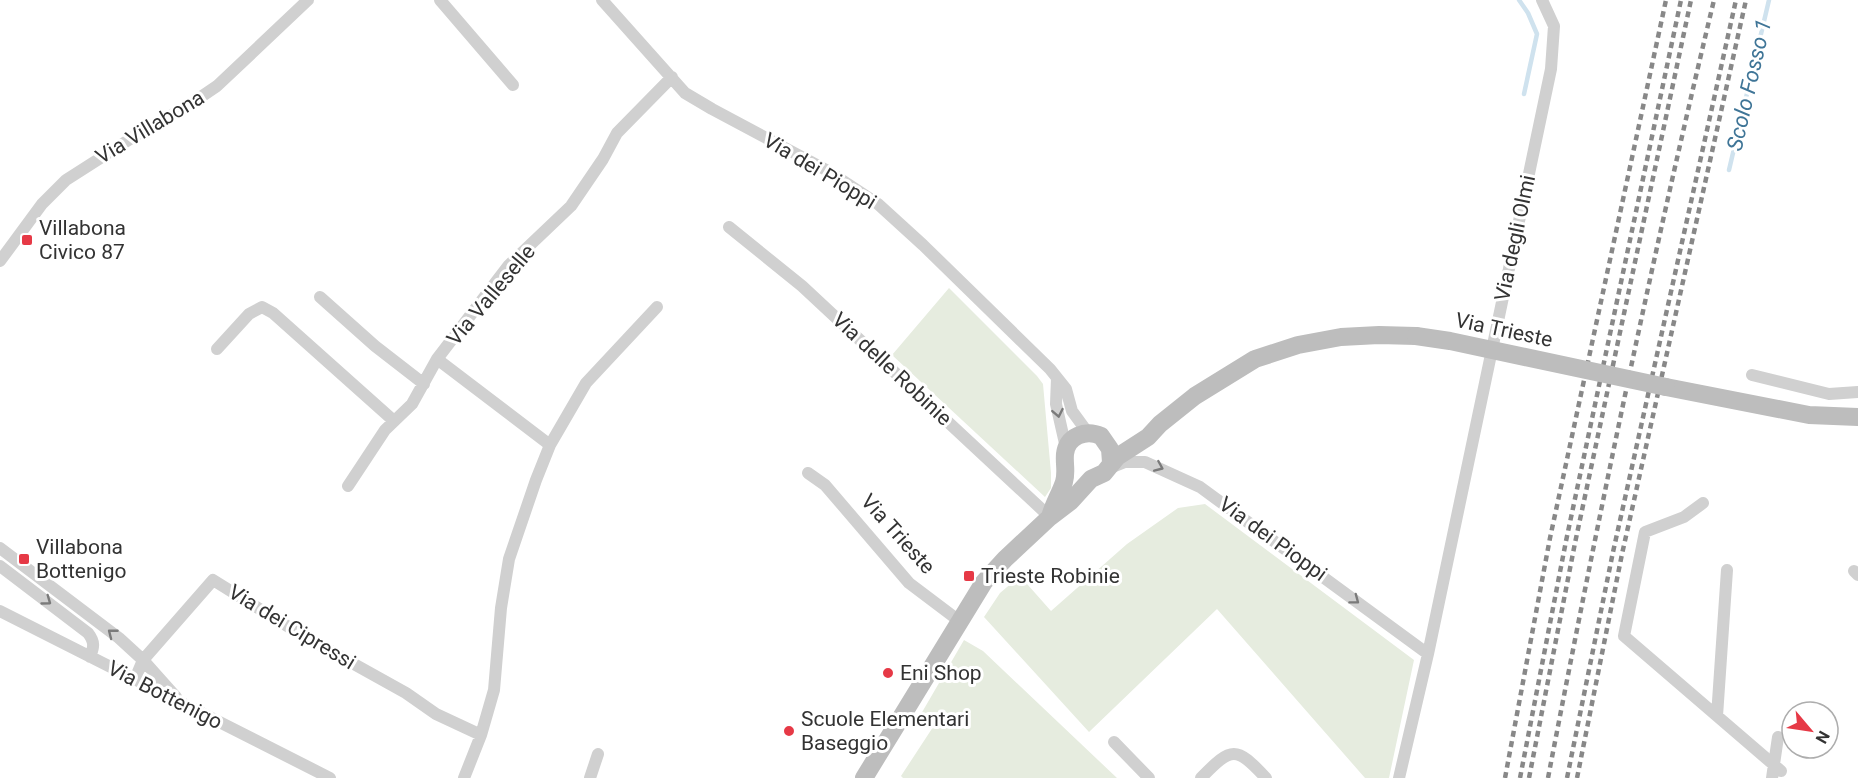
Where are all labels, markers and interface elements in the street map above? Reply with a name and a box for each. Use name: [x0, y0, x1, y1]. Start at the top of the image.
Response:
water label: Scolo Fosso 1: [1722, 17, 1776, 153]
street label: Via Villabona: [92, 85, 208, 169]
street label: Via dei Pioppi: [759, 128, 881, 214]
street label: Via degli Olmi: [1490, 173, 1540, 303]
place label: Villabona Civico 87: [39, 216, 126, 264]
marker: Villabona Civico 87: [20, 233, 34, 247]
street label: Via Valleselle: [442, 240, 540, 350]
street label: Via delle Robinie: [827, 308, 957, 430]
street label: Via Trieste: [1453, 308, 1555, 352]
one-way arrow: [1051, 408, 1064, 418]
one-way arrow: [1153, 460, 1164, 472]
street label: Via Trieste: [856, 489, 940, 579]
street label: Via dei Pioppi: [1214, 492, 1332, 586]
place label: Villabona Bottenigo: [36, 535, 126, 583]
marker: Villabona Bottenigo: [17, 552, 31, 566]
place label: Trieste Robinie: [981, 564, 1120, 588]
marker: Trieste Robinie: [962, 569, 976, 583]
street label: Via dei Cipressi: [224, 580, 360, 674]
one-way arrow: [1348, 592, 1359, 603]
one-way arrow: [40, 594, 51, 605]
one-way arrow: [108, 630, 119, 641]
street label: Via Bottenigo: [104, 656, 226, 734]
place label: Eni Shop: [900, 661, 982, 685]
marker: Eni Shop: [881, 666, 895, 680]
north arrow: [1780, 700, 1840, 760]
place label: Scuole Elementari Baseggio: [801, 707, 969, 755]
marker: Scuole Elementari Baseggio: [782, 724, 796, 738]
text: N: [1812, 727, 1834, 747]

